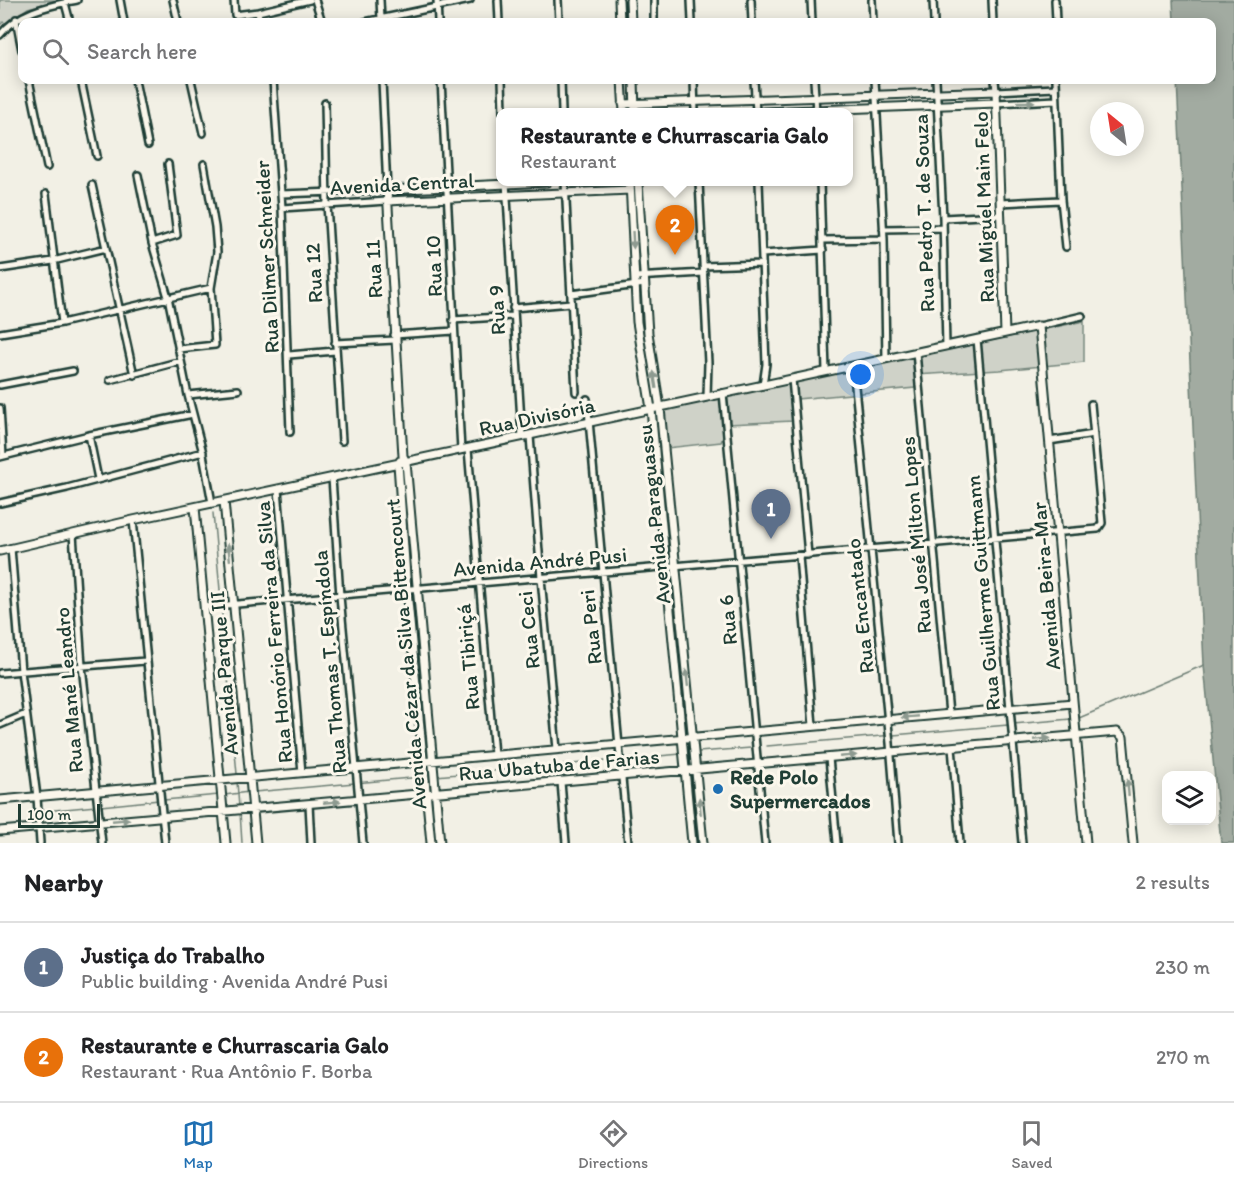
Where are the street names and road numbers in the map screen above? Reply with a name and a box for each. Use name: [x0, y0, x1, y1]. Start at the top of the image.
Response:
street label: Rua Miguel Main Felo: [968, 111, 999, 303]
street label: Rua Pedro T. de Souza: [908, 113, 939, 313]
street label: Rua Dilmer Schneider: [249, 160, 284, 354]
street label: Avenida Central: [329, 167, 475, 200]
street label: Rua 10: [420, 235, 447, 297]
street label: Rua 11: [359, 239, 388, 299]
street label: Rua 12: [299, 242, 328, 304]
street label: Rua 9: [483, 284, 510, 336]
street label: Rua Divisória: [477, 392, 597, 441]
street label: Avenida Paraguassu: [632, 423, 675, 605]
street label: Rua José Milton Lopes: [894, 435, 937, 635]
street label: Rua Guilherme Guittmann: [960, 474, 1005, 712]
street label: Avenida Cézar da Silva Bittencourt: [379, 498, 432, 810]
street label: Rua Honório Ferreira da Silva: [250, 500, 297, 764]
street label: Avenida Beira-Mar: [1026, 501, 1065, 671]
street label: Rua Encantado: [840, 537, 879, 675]
street label: Avenida André Pusi: [452, 541, 628, 582]
street label: Rua Thomas T. Espíndola: [307, 549, 352, 775]
street label: Rua Peri: [574, 588, 607, 666]
street label: Avenida Parque III: [204, 590, 243, 756]
street label: Rua Ceci: [512, 590, 545, 670]
street label: Rua 6: [713, 594, 742, 646]
street label: Rua Tibiriçá: [450, 603, 485, 711]
street label: Rua Mané Leandro: [49, 606, 88, 774]
street label: Rua Ubatuba de Farias: [457, 743, 661, 786]

